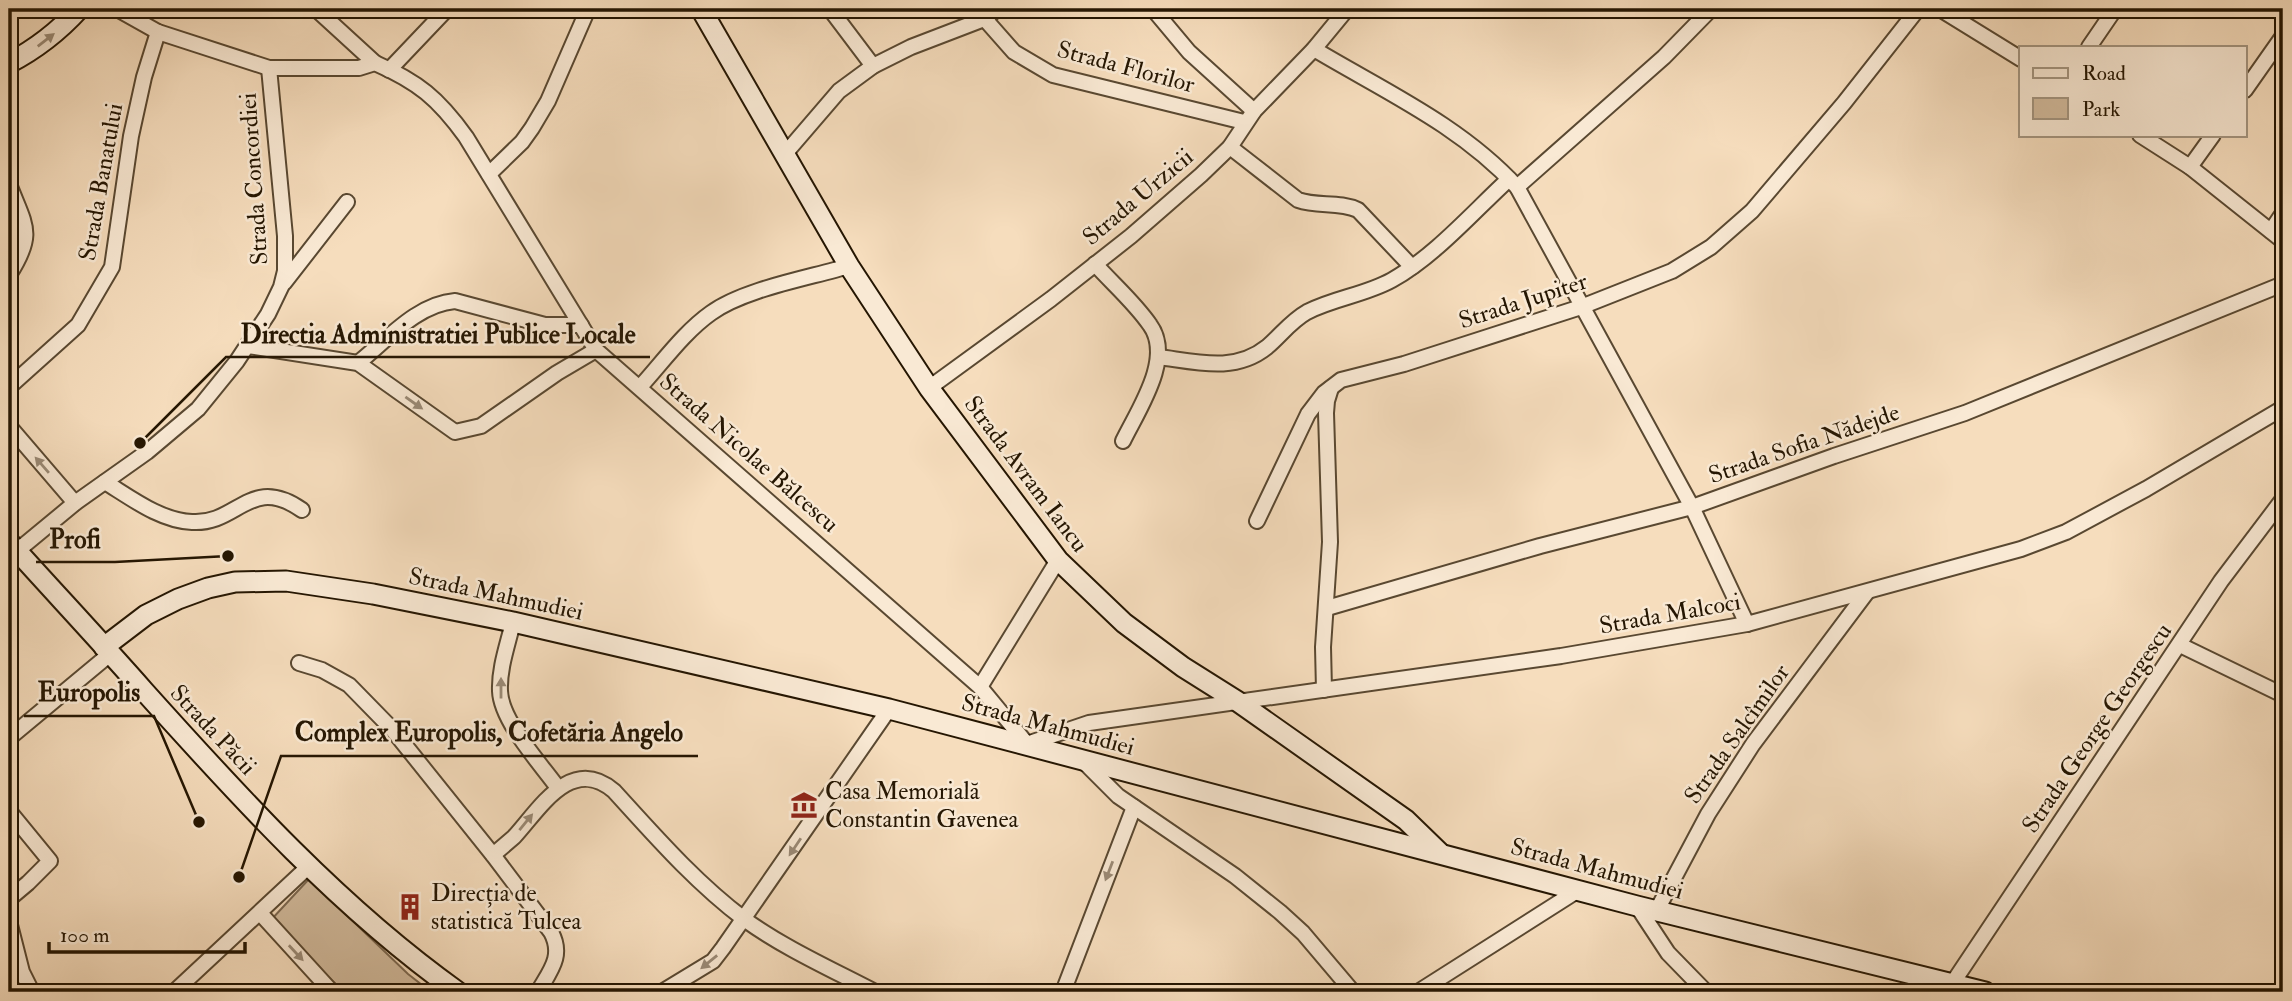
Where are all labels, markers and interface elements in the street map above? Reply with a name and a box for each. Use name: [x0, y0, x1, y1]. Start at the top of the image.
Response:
one-way arrow: [37, 32, 55, 47]
street label: Strada Florilor: [1054, 34, 1198, 100]
legend: [2019, 46, 2246, 136]
text: Road: [2082, 60, 2127, 87]
street label: Strada Concordiei: [233, 92, 275, 266]
text: Park: [2082, 96, 2120, 123]
street label: Strada Banatului: [72, 101, 130, 263]
street label: Strada Urzicii: [1076, 142, 1200, 252]
street label: Strada Jupiter: [1455, 266, 1591, 336]
callout: Directia Administratiei Publice Locale: [226, 310, 650, 357]
text: Directia Administratiei Publice Locale: [240, 319, 636, 351]
street label: Strada Nicolae Bălcescu: [653, 366, 845, 540]
street label: Strada Avram Iancu: [957, 390, 1095, 558]
one-way arrow: [405, 396, 423, 410]
street label: Strada Sofia Nădejde: [1705, 397, 1903, 491]
one-way arrow: [35, 456, 50, 473]
callout: Profi: [36, 515, 115, 562]
text: Profi: [49, 524, 101, 556]
street label: Strada Mahmudiei: [406, 560, 586, 628]
street label: Strada Malcoci: [1597, 586, 1743, 642]
street label: Strada George Georgescu: [2015, 617, 2179, 839]
street label: Strada Salcîmilor: [1677, 658, 1797, 810]
callout: Europolis: [24, 669, 154, 716]
text: Europolis: [38, 677, 140, 710]
one-way arrow: [495, 677, 507, 699]
street label: Strada Păcii: [163, 678, 263, 782]
street label: Strada Mahmudiei: [958, 687, 1138, 763]
callout: Complex Europolis, Cofetăria Angelo: [281, 709, 698, 756]
text: Complex Europolis, Cofetăria Angelo: [295, 717, 684, 750]
place label: Casa Memorială Constantin Gavenea: [825, 776, 1019, 835]
museum icon: Casa Memorială Constantin Gavenea: [789, 790, 819, 820]
one-way arrow: [518, 813, 533, 830]
street label: Strada Mahmudiei: [1507, 831, 1687, 907]
one-way arrow: [789, 837, 802, 856]
one-way arrow: [1104, 861, 1115, 882]
place label: Direcția de statistică Tulcea: [431, 878, 582, 937]
building icon: Direcția de statistică Tulcea: [395, 892, 425, 922]
scale bar: [49, 910, 245, 954]
text: 100 m: [60, 922, 110, 949]
one-way arrow: [288, 944, 304, 962]
one-way arrow: [701, 954, 719, 969]

